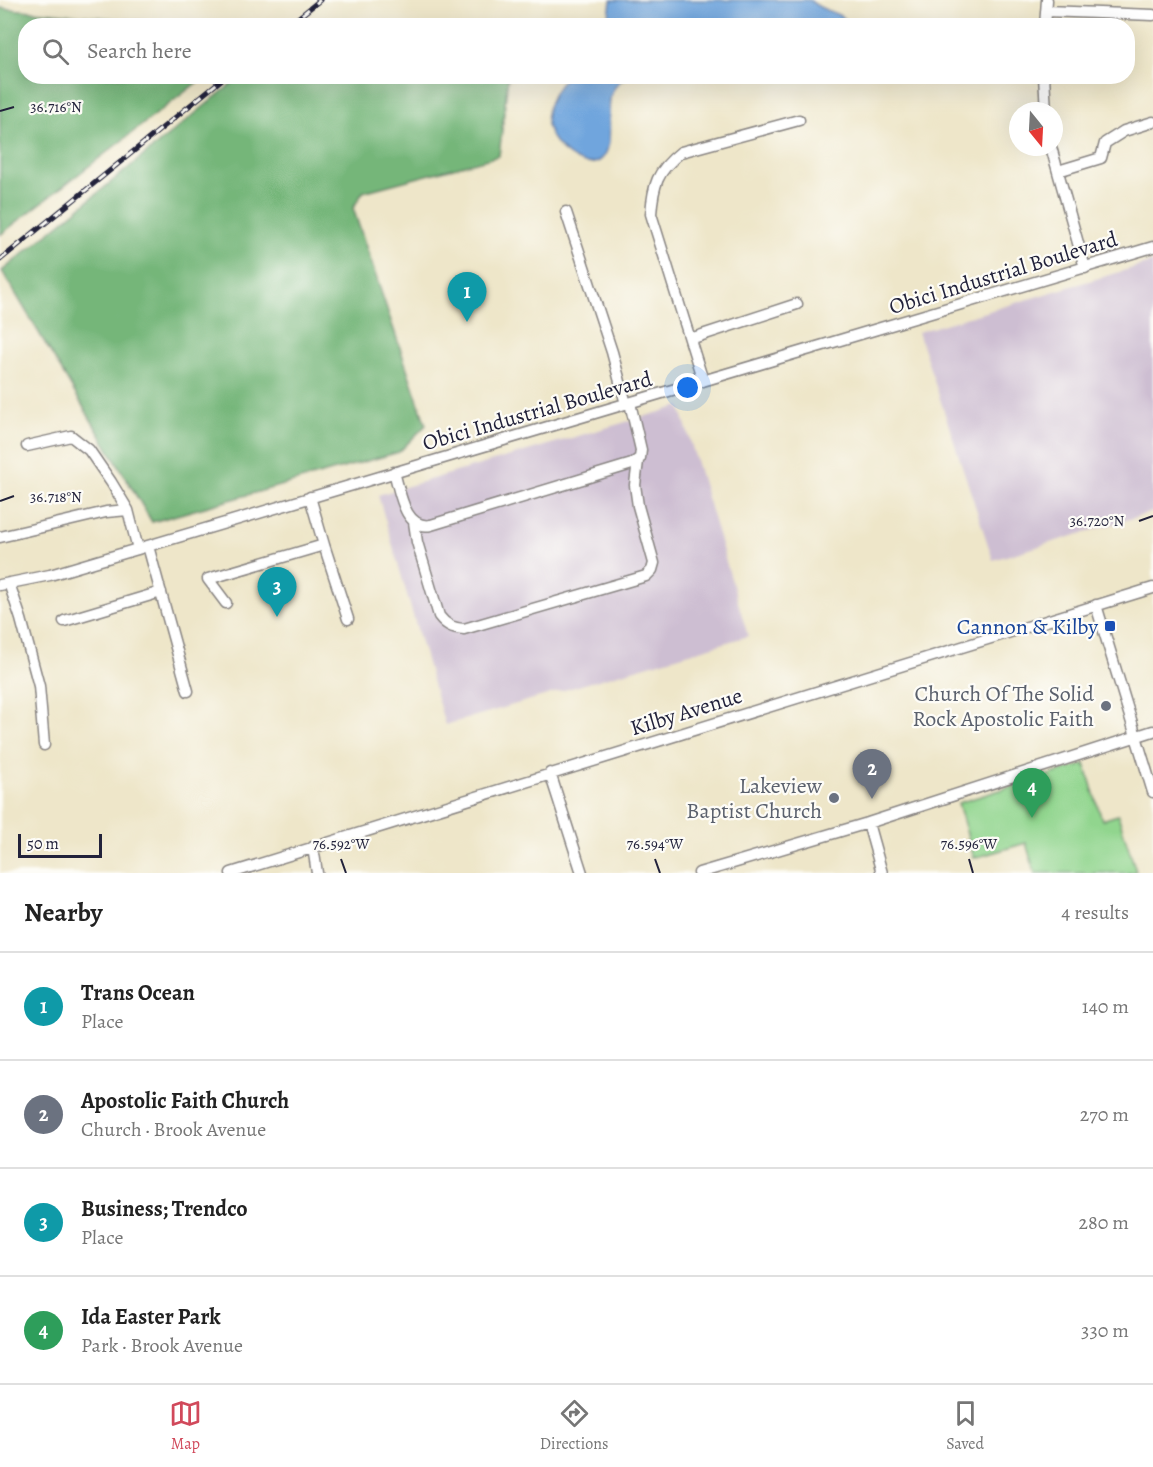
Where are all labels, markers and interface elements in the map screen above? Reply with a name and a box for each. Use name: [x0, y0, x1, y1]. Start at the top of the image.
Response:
search box: [18, 18, 1135, 84]
icon: search: [39, 35, 72, 68]
text: Search here: [87, 36, 192, 66]
text: 36.716°N: [30, 97, 82, 117]
north arrow: [1009, 102, 1063, 156]
street label: Obici Industrial Boulevard: [885, 224, 1121, 322]
pin: 1: [448, 272, 486, 322]
street label: Obici Industrial Boulevard: [419, 364, 656, 458]
your location: [673, 373, 702, 402]
text: 36.718°N: [30, 487, 82, 507]
text: 36.720°N: [1070, 511, 1124, 531]
pin: 3: [258, 568, 296, 617]
place label: Cannon & Kilby: [957, 612, 1098, 642]
marker: Cannon & Kilby: [1103, 619, 1117, 633]
place label: Church Of The Solid Rock Apostolic Faith: [913, 679, 1094, 734]
street label: Kilby Avenue: [626, 681, 746, 743]
marker: Church Of The Solid Rock Apostolic Faith: [1099, 699, 1113, 713]
pin: 2: [852, 750, 892, 799]
pin: 4: [1012, 768, 1052, 818]
place label: Lakeview Baptist Church: [686, 771, 822, 826]
marker: Lakeview Baptist Church: [827, 791, 841, 805]
scale bar: [18, 831, 102, 858]
text: 50 m: [27, 833, 59, 855]
text: 76.592°W: [313, 834, 369, 854]
text: 76.594°W: [627, 834, 683, 854]
text: 76.596°W: [941, 834, 997, 854]
text: Nearby: [24, 895, 103, 930]
text: 4 results: [1061, 899, 1129, 926]
text: Trans Ocean: [81, 978, 195, 1008]
text: 1: [40, 993, 47, 1020]
text: 140 m: [1082, 993, 1129, 1020]
text: Place: [81, 1008, 123, 1035]
text: Apostolic Faith Church: [81, 1086, 289, 1116]
text: 2: [39, 1101, 48, 1128]
text: 270 m: [1080, 1101, 1129, 1128]
text: Church · Brook Avenue: [81, 1116, 266, 1143]
text: Business; Trendco: [81, 1194, 248, 1224]
text: 3: [39, 1209, 48, 1236]
text: 280 m: [1079, 1209, 1129, 1236]
text: Place: [81, 1224, 123, 1251]
text: Ida Easter Park: [81, 1302, 221, 1332]
text: 4: [39, 1317, 48, 1344]
text: 330 m: [1081, 1317, 1129, 1344]
text: Park · Brook Avenue: [81, 1332, 243, 1359]
tab: Map: [169, 1397, 202, 1455]
tab: Directions: [540, 1397, 608, 1455]
tab: Saved: [946, 1397, 984, 1455]

